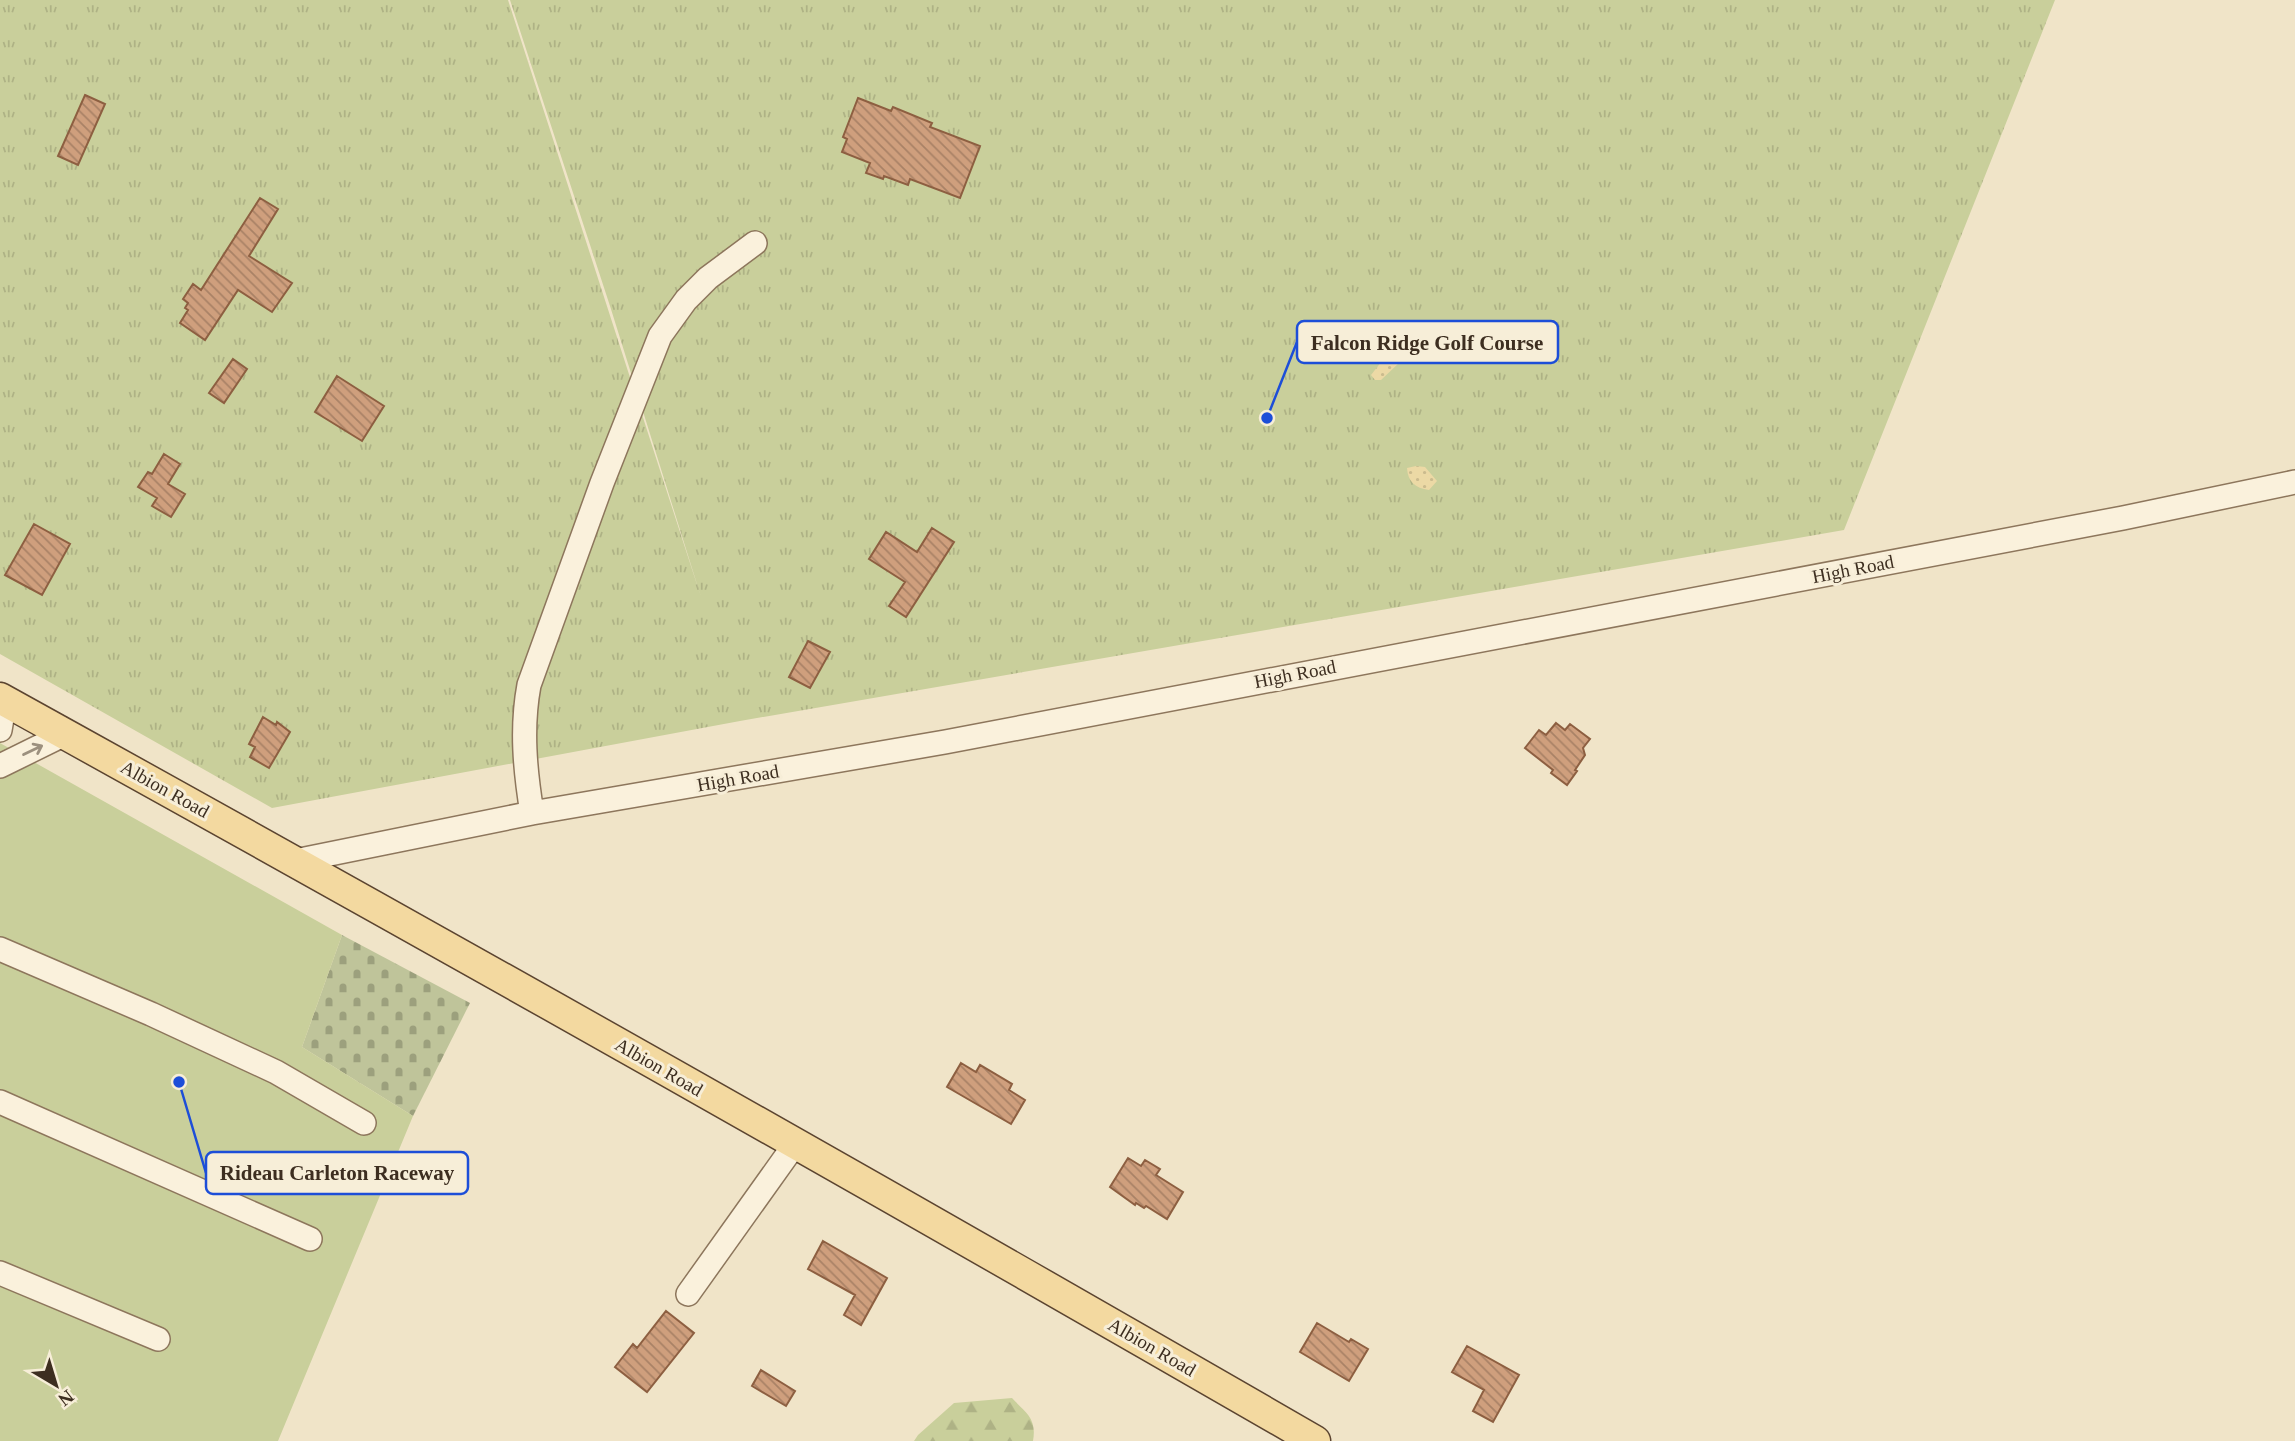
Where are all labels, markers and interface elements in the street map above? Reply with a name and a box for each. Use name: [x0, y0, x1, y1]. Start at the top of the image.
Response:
callout: Falcon Ridge Golf Course: [1297, 321, 1558, 363]
text: Falcon Ridge Golf Course: [1311, 331, 1543, 355]
street label: High Road: [1810, 551, 1896, 587]
street label: High Road: [1252, 656, 1338, 692]
one-way arrow: [22, 743, 43, 756]
street label: Albion Road: [117, 756, 213, 822]
street label: High Road: [695, 760, 781, 796]
street label: Albion Road: [611, 1033, 707, 1101]
callout: Rideau Carleton Raceway: [206, 1152, 468, 1194]
text: Rideau Carleton Raceway: [220, 1161, 455, 1185]
street label: Albion Road: [1104, 1313, 1200, 1381]
north arrow: [21, 1350, 91, 1420]
text: N: [54, 1386, 78, 1411]

